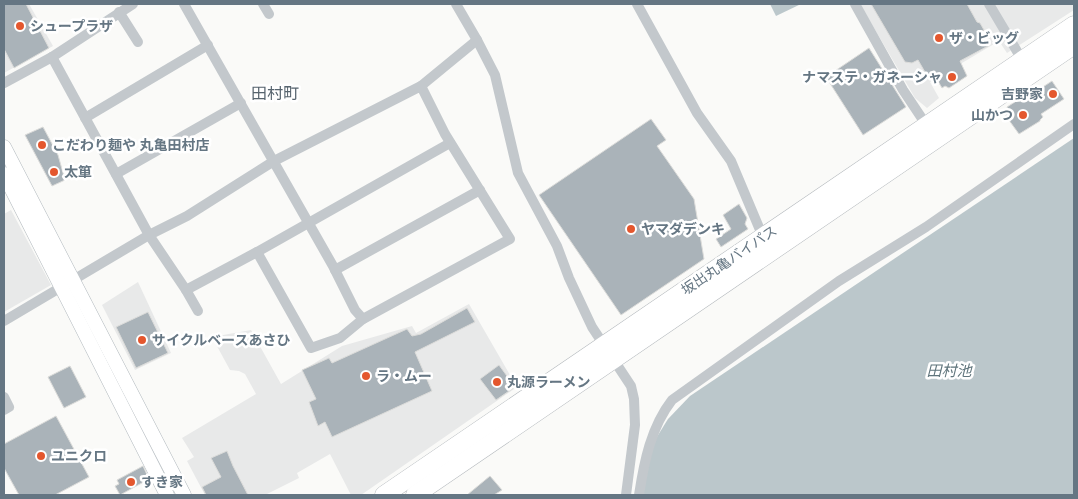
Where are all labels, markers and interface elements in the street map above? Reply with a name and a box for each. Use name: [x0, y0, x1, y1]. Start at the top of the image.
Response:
place label: シュープラザ: [30, 17, 113, 34]
marker: シュープラザ: [14, 20, 26, 32]
place label: ザ・ビッグ: [949, 29, 1019, 46]
marker: ザ・ビッグ: [933, 32, 945, 44]
place label: ナマステ・ガネーシャ: [802, 68, 942, 85]
marker: ナマステ・ガネーシャ: [946, 71, 958, 83]
district label: 田村町: [251, 83, 299, 103]
place label: 吉野家: [1001, 85, 1043, 102]
marker: 吉野家: [1047, 88, 1059, 100]
place label: 山かつ: [971, 106, 1013, 123]
marker: 山かつ: [1017, 109, 1029, 121]
place label: こだわり麺や 丸亀田村店: [52, 136, 210, 153]
marker: こだわり麺や 丸亀田村店: [36, 139, 48, 151]
place label: 太箪: [64, 163, 92, 180]
marker: 太箪: [48, 166, 60, 178]
place label: ヤマダデンキ: [641, 220, 725, 237]
street label: 坂出丸亀バイパス: [678, 221, 780, 298]
marker: ヤマダデンキ: [625, 223, 637, 235]
place label: サイクルベースあさひ: [152, 331, 291, 348]
marker: サイクルベースあさひ: [136, 334, 148, 346]
water label: 田村池: [926, 361, 973, 379]
place label: ラ・ムー: [376, 367, 432, 384]
marker: ラ・ムー: [360, 370, 372, 382]
place label: 丸源ラーメン: [507, 373, 590, 390]
marker: 丸源ラーメン: [491, 376, 503, 388]
place label: ユニクロ: [51, 447, 107, 464]
marker: ユニクロ: [35, 450, 47, 462]
place label: すき家: [141, 473, 183, 490]
marker: すき家: [125, 476, 137, 488]

